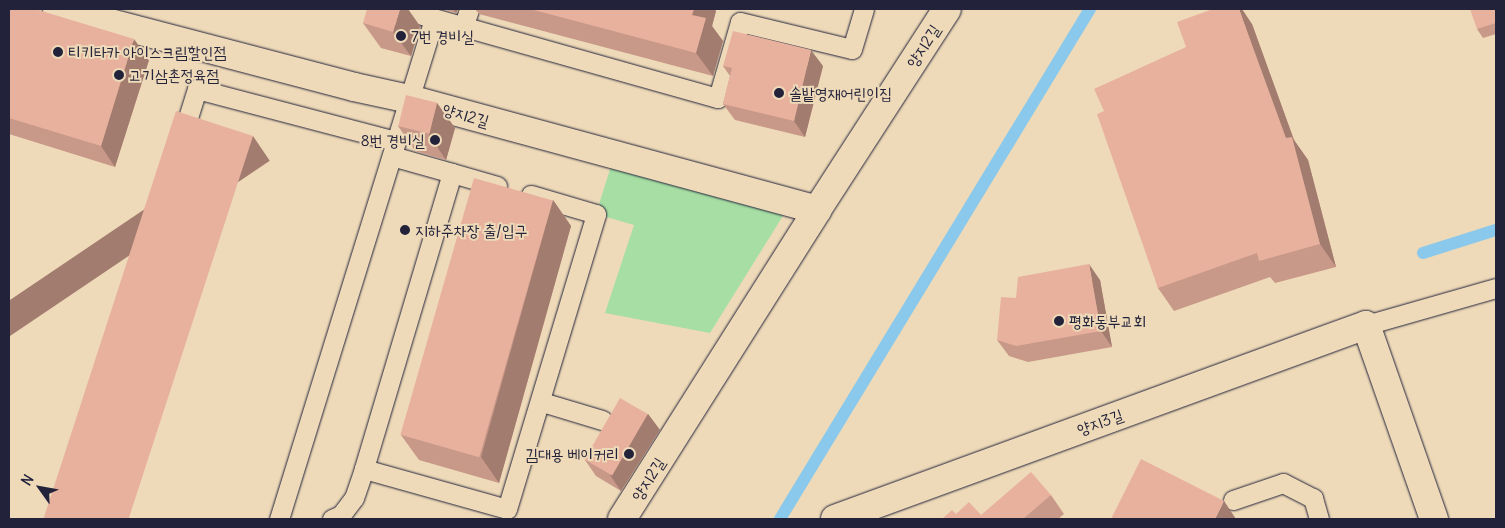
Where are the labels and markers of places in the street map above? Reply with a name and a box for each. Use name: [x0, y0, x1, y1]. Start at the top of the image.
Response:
place label: 7번 경비실: [411, 26, 474, 46]
marker: 7번 경비실: [395, 30, 407, 42]
place label: 티키타카 아이스크림할인점: [68, 42, 226, 62]
marker: 티키타카 아이스크림할인점: [52, 46, 64, 58]
place label: 고기삼촌정육점: [129, 65, 219, 85]
marker: 고기삼촌정육점: [113, 69, 125, 81]
place label: 솔밭영재어린이집: [789, 83, 892, 103]
marker: 솔밭영재어린이집: [773, 87, 785, 99]
place label: 8번 경비실: [360, 130, 425, 150]
marker: 8번 경비실: [429, 134, 441, 146]
place label: 지하주차장 출/입구: [415, 220, 528, 240]
marker: 지하주차장 출/입구: [399, 224, 411, 236]
place label: 평화동부교회: [1069, 311, 1146, 331]
marker: 평화동부교회: [1053, 315, 1065, 327]
place label: 김대용 베이커리: [525, 444, 619, 464]
marker: 김대용 베이커리: [623, 448, 635, 460]

